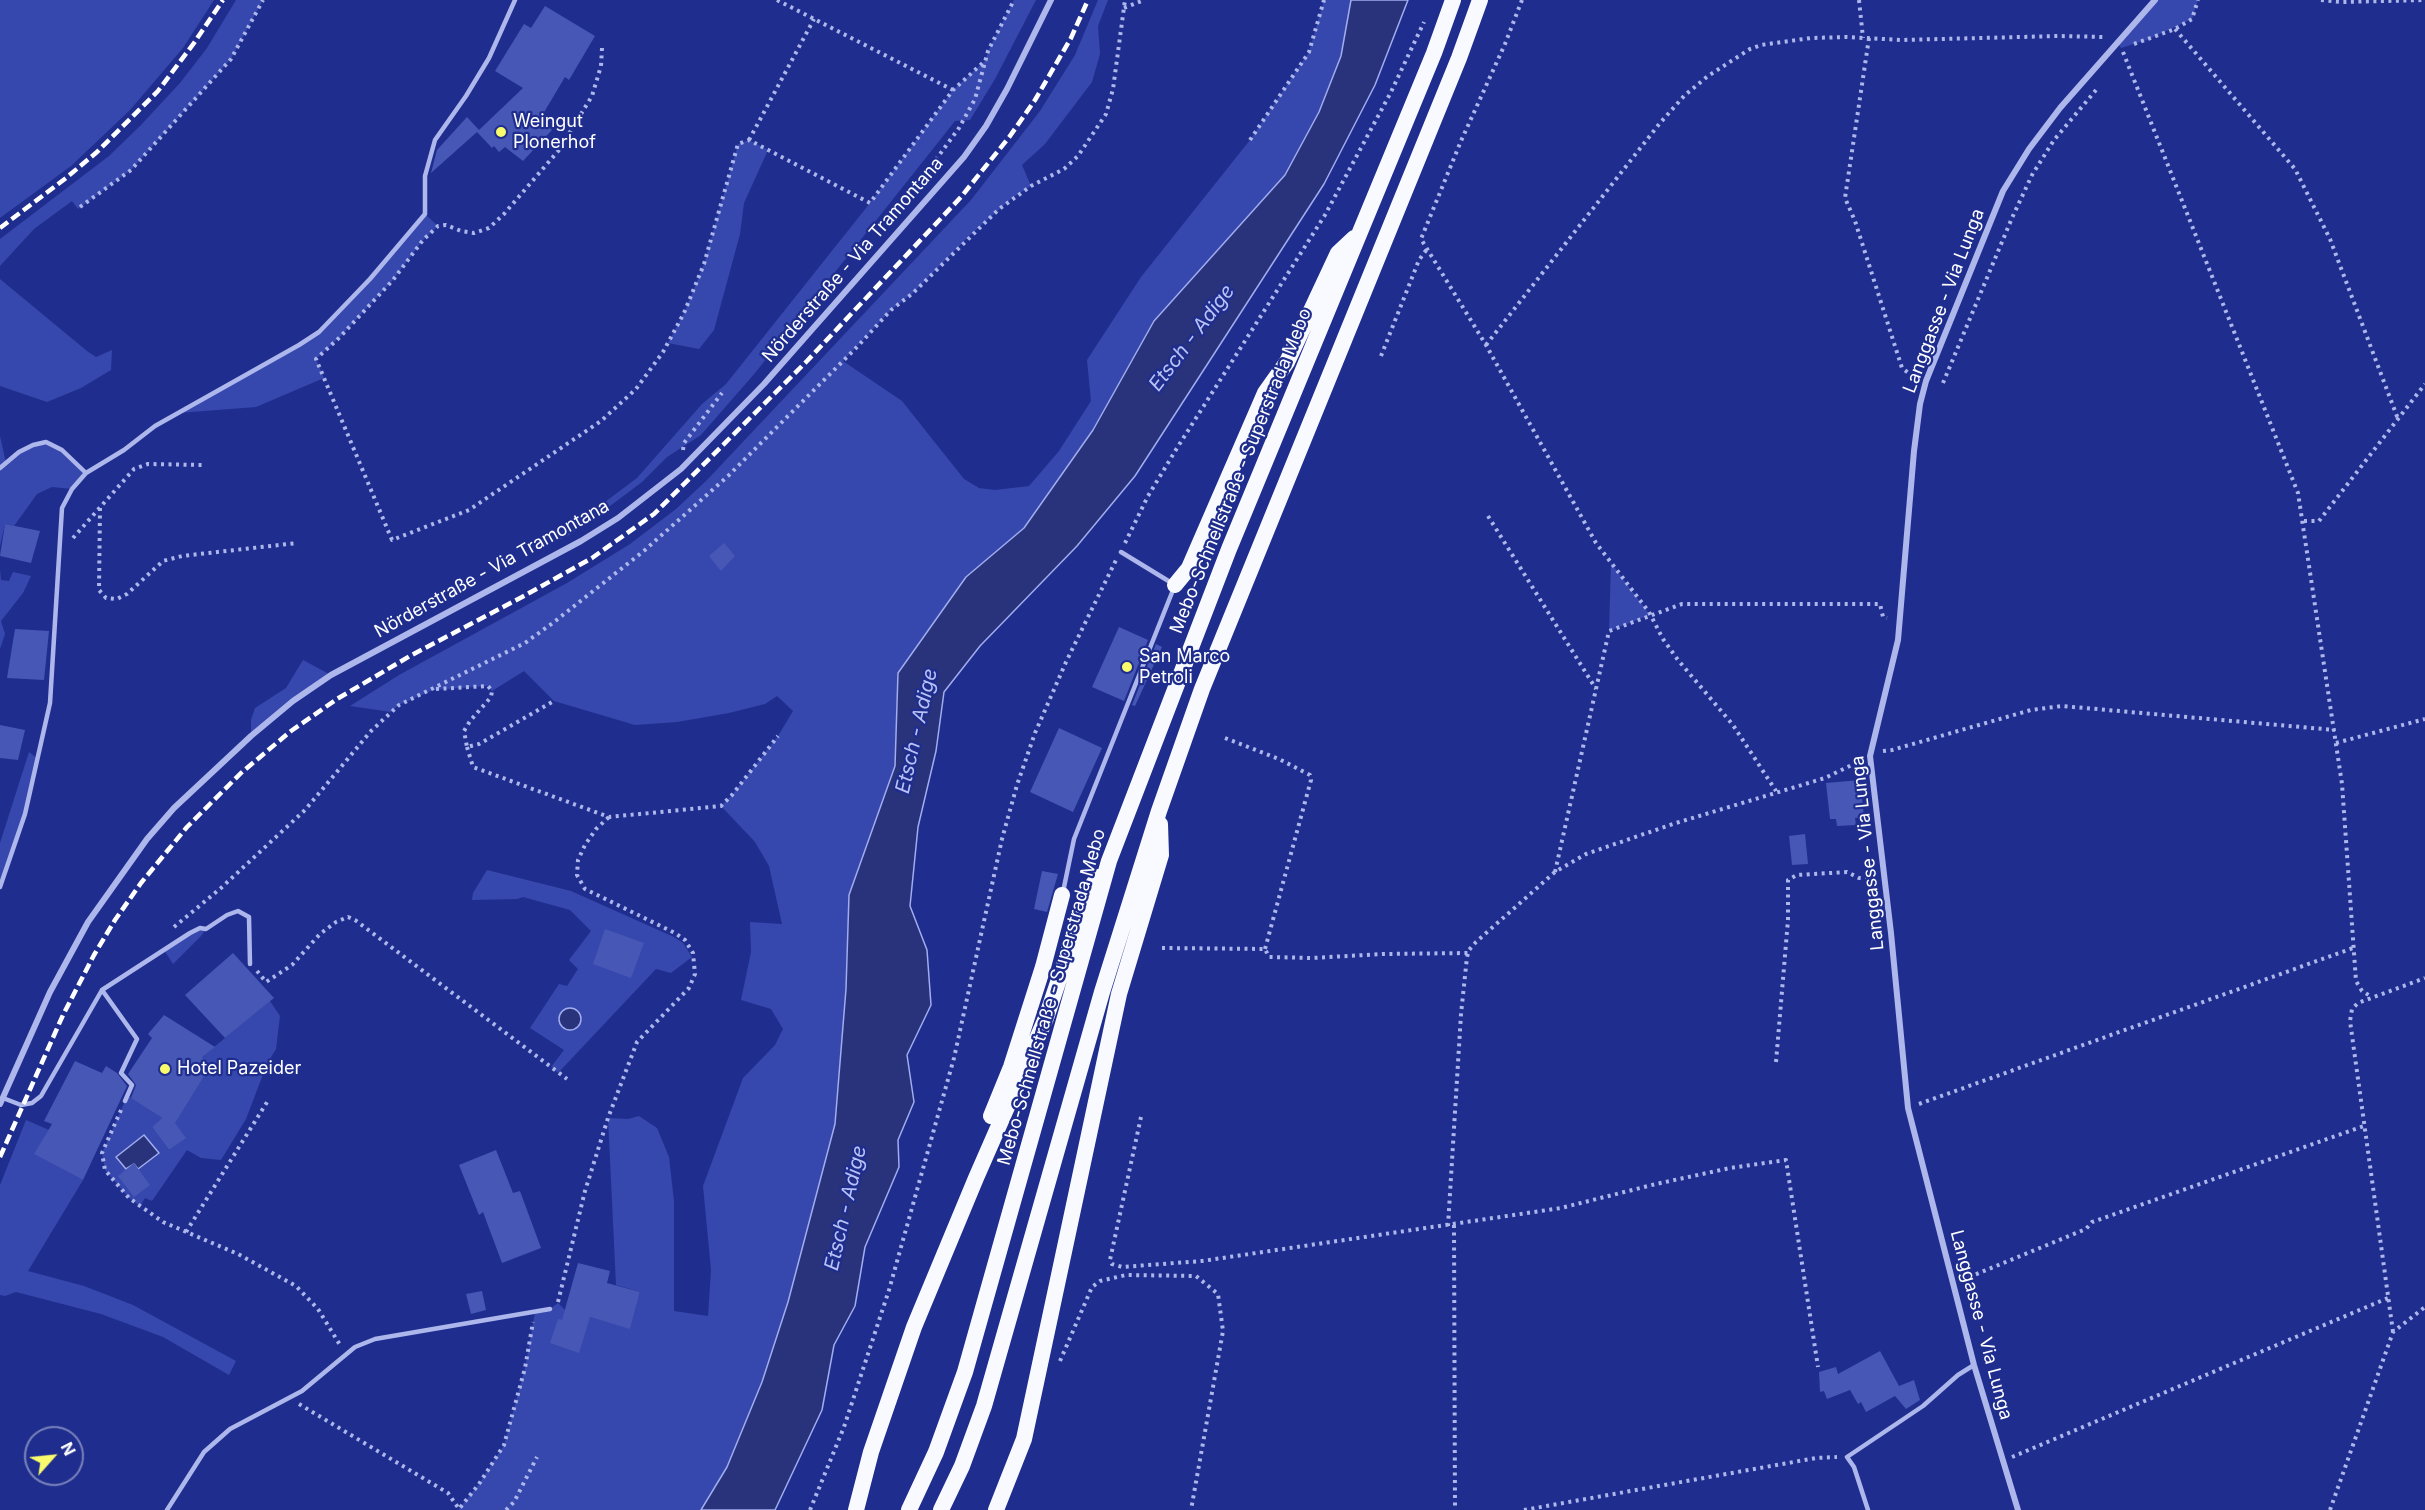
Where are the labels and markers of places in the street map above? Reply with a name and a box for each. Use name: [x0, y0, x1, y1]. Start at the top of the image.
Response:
place label: Weingut Plonerhof: [513, 111, 596, 154]
marker: Weingut Plonerhof: [494, 125, 508, 139]
place label: San Marco Petroli: [1139, 646, 1230, 688]
marker: San Marco Petroli: [1120, 660, 1134, 674]
place label: Hotel Pazeider: [177, 1058, 301, 1080]
marker: Hotel Pazeider: [158, 1062, 172, 1076]

